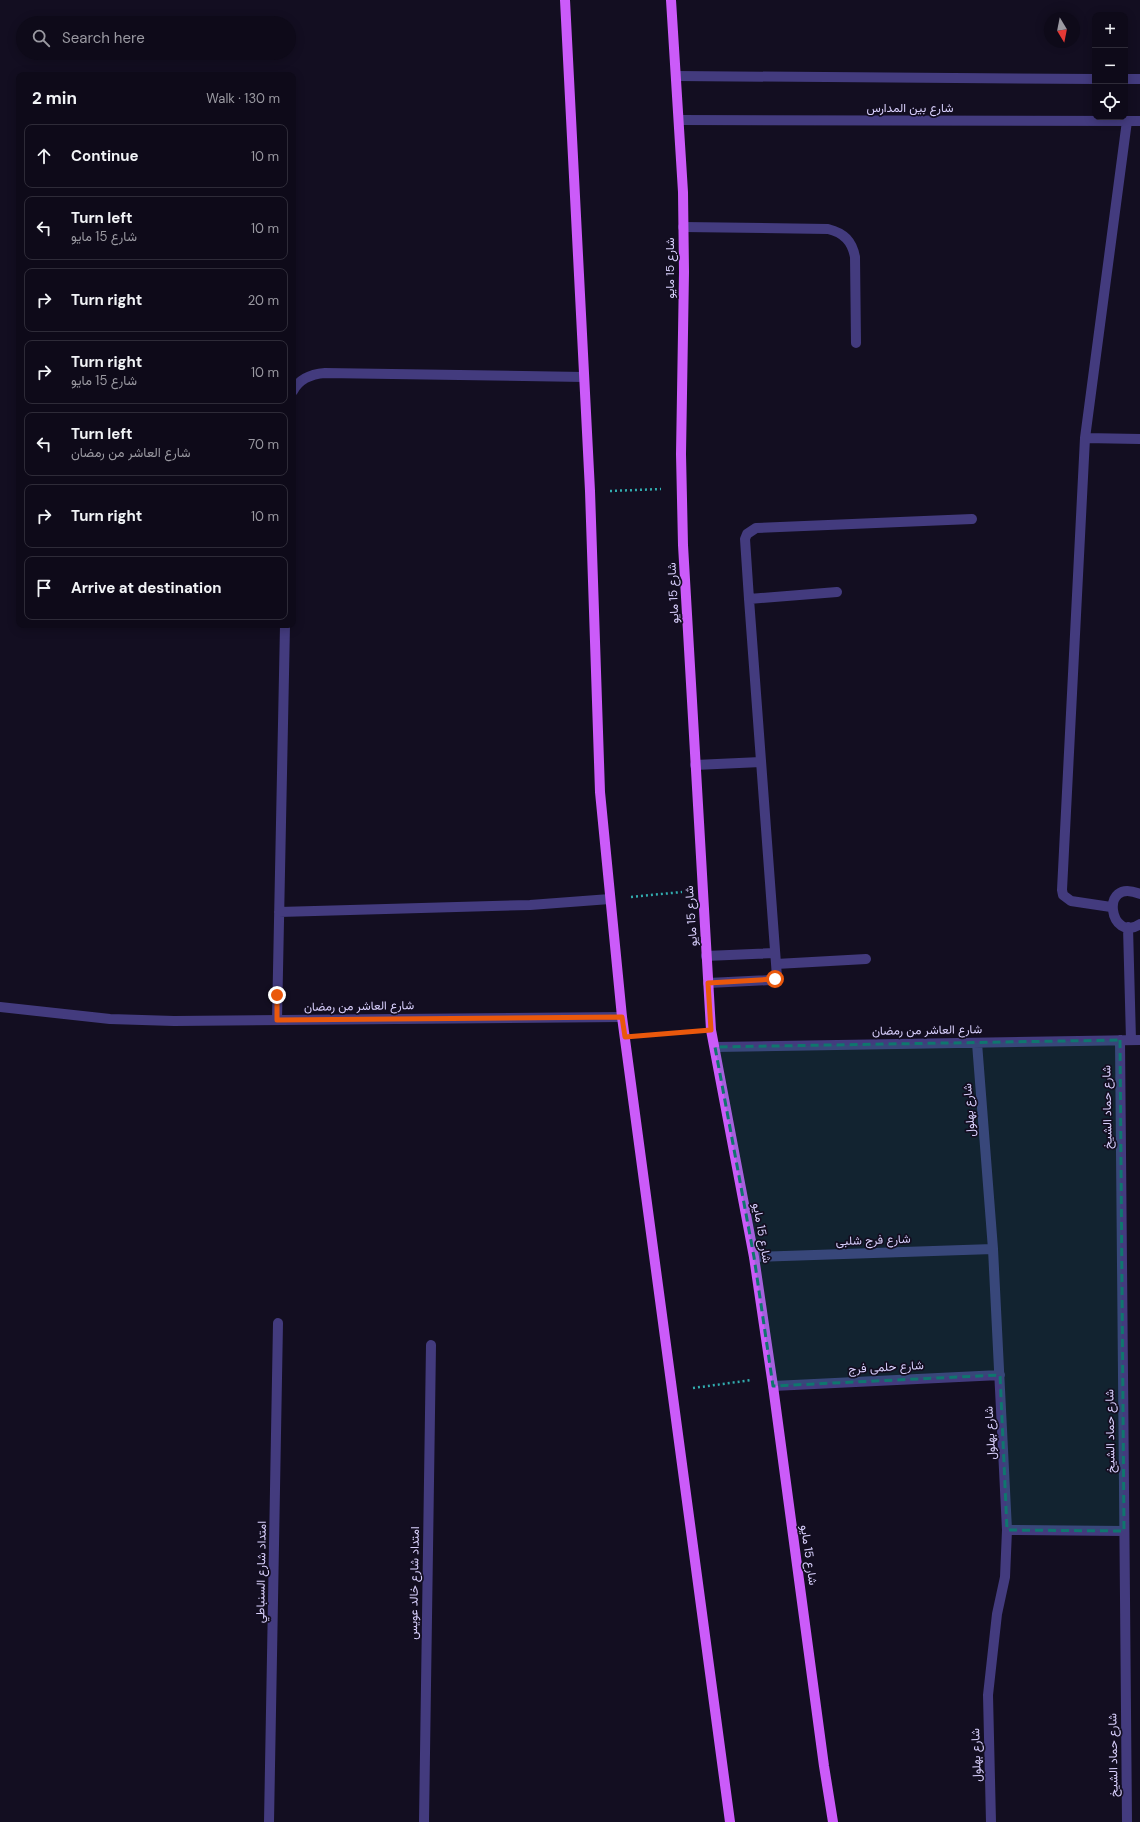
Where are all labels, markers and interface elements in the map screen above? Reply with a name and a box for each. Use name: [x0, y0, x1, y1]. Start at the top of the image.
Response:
north arrow: [1044, 12, 1080, 48]
map controls: [1092, 12, 1128, 120]
button: +: [1092, 12, 1128, 48]
search box: [16, 16, 296, 60]
icon: search: [30, 27, 52, 49]
text: Search here: [62, 28, 145, 48]
button: −: [1092, 48, 1128, 84]
button: locate: [1092, 84, 1128, 120]
text: 2 min: [32, 87, 77, 109]
text: Walk · 130 m: [206, 90, 280, 107]
street label: شارع بين المدارس: [866, 100, 954, 117]
icon: ahead: [33, 145, 55, 167]
text: Continue: [71, 146, 139, 166]
text: 10 m: [251, 148, 279, 165]
text: Turn left: [71, 208, 132, 228]
icon: left: [33, 217, 55, 239]
text: 10 m: [251, 220, 279, 237]
text: شارع 15 مايو: [71, 228, 137, 245]
street label: شارع 15 مايو: [662, 238, 679, 298]
icon: right: [33, 289, 55, 311]
text: Turn right: [71, 290, 142, 310]
text: 20 m: [248, 292, 279, 309]
text: Turn right: [71, 352, 142, 372]
icon: right: [33, 361, 55, 383]
text: 10 m: [251, 364, 279, 381]
text: شارع 15 مايو: [71, 372, 137, 389]
text: Turn left: [71, 424, 132, 444]
icon: left: [33, 433, 55, 455]
text: 70 m: [248, 436, 279, 453]
text: شارع العاشر من رمضان: [71, 444, 190, 461]
icon: right: [33, 505, 55, 527]
text: Turn right: [71, 506, 142, 526]
text: 10 m: [251, 508, 279, 525]
street label: شارع 15 مايو: [663, 562, 684, 624]
icon: arrive: [33, 577, 55, 599]
text: Arrive at destination: [71, 578, 222, 598]
street label: شارع 15 مايو: [681, 885, 702, 947]
route start: [766, 970, 784, 988]
route end: [268, 986, 286, 1004]
street label: شارع العاشر من رمضان: [304, 997, 414, 1016]
street label: شارع العاشر من رمضان: [872, 1021, 982, 1040]
street label: شارع حماد الشيخ: [1098, 1065, 1117, 1149]
street label: شارع بهلول: [959, 1083, 980, 1137]
street label: شارع 15 مايو: [748, 1202, 775, 1265]
street label: شارع فرج شلبى: [835, 1231, 911, 1250]
street label: شارع حلمى فرج: [848, 1357, 924, 1378]
street label: شارع حماد الشيخ: [1101, 1389, 1120, 1473]
street label: شارع بهلول: [981, 1406, 1000, 1460]
street label: امتداد شارع السنباطي: [252, 1521, 272, 1623]
street label: شارع 15 مايو: [796, 1524, 821, 1586]
street label: امتداد شارع خالد عويس: [405, 1526, 424, 1640]
street label: شارع حماد الشيخ: [1104, 1713, 1123, 1797]
street label: شارع بهلول: [967, 1728, 986, 1782]

